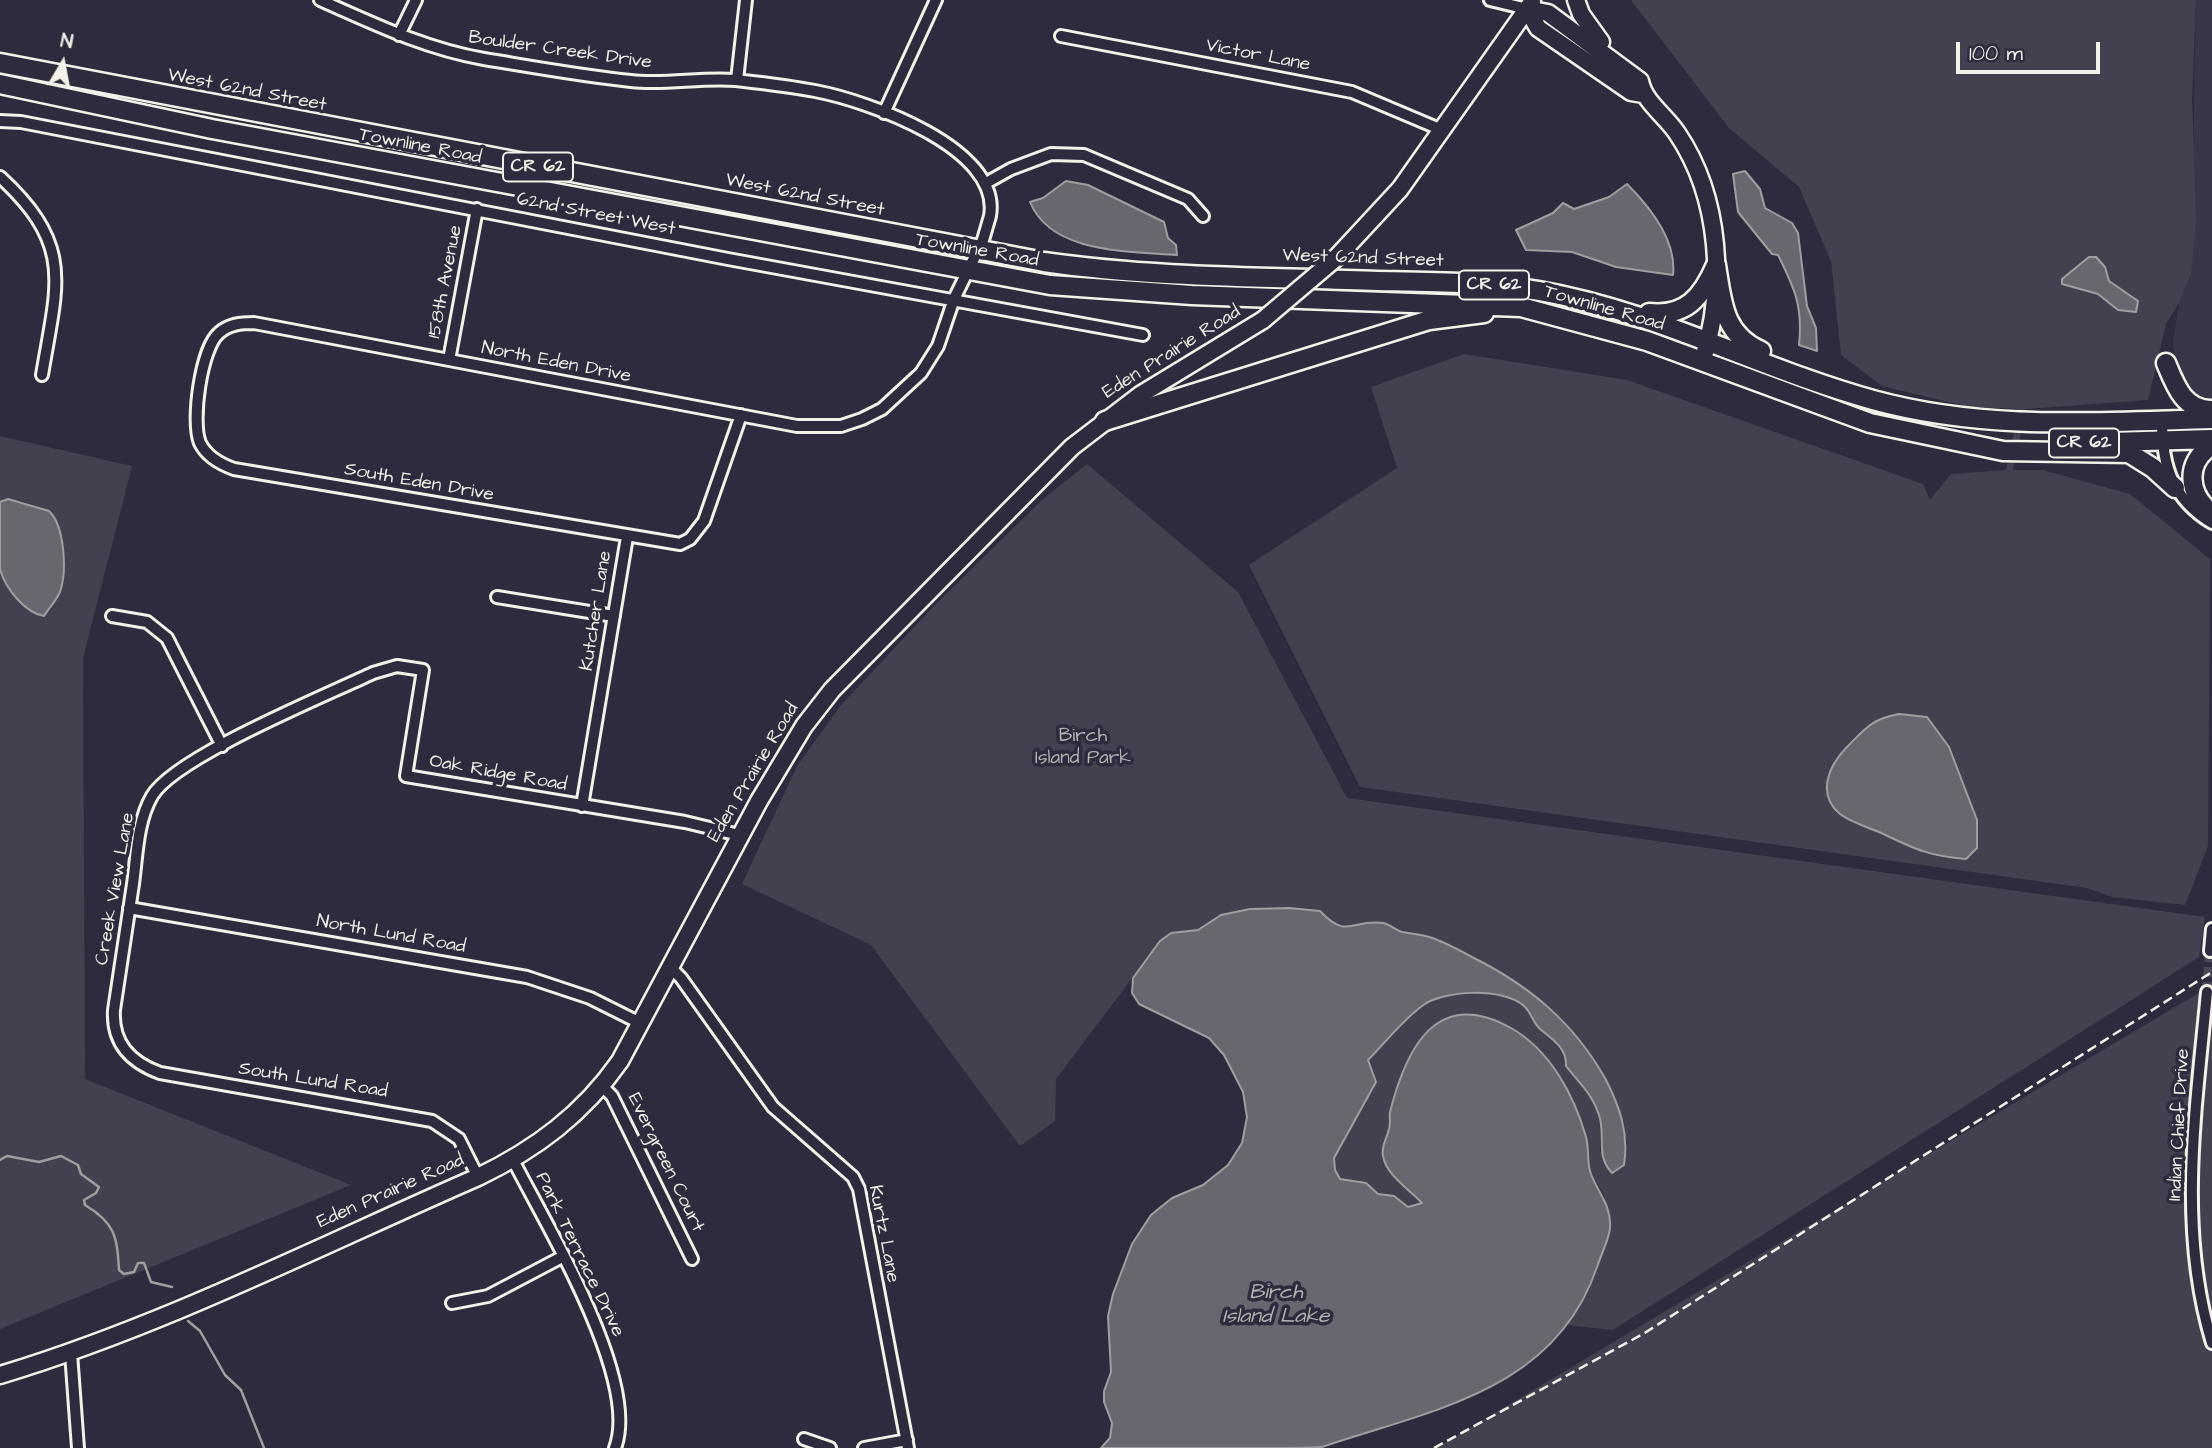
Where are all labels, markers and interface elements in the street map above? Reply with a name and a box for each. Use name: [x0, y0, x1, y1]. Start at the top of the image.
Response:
text: N: [59, 27, 75, 56]
street label: Boulder Creek Drive: [467, 27, 653, 75]
north arrow: [28, 28, 98, 98]
scale bar: [1960, 28, 2104, 72]
street label: Victor Lane: [1204, 35, 1312, 77]
text: 100 m: [1969, 39, 2023, 68]
street label: West 62nd Street: [166, 64, 328, 118]
street label: Townline Road: [357, 124, 483, 170]
road number: CR 62: [503, 152, 573, 182]
street label: West 62nd Street: [724, 169, 886, 223]
street label: 62nd Street West: [515, 188, 677, 242]
street label: 158th Avenue: [424, 224, 468, 340]
street label: Townline Road: [914, 229, 1040, 273]
street label: West 62nd Street: [1282, 245, 1444, 273]
road number: CR 62: [1459, 270, 1529, 300]
street label: Townline Road: [1541, 281, 1667, 337]
street label: Eden Prairie Road: [1099, 301, 1245, 405]
street label: North Eden Drive: [479, 337, 633, 389]
road number: CR 62: [2049, 428, 2119, 458]
street label: South Eden Drive: [342, 459, 496, 507]
street label: Kutcher Lane: [576, 549, 618, 673]
street label: Eden Prairie Road: [703, 699, 805, 847]
park label: Birch Island Park: [1035, 726, 1131, 770]
street label: Oak Ridge Road: [427, 751, 569, 797]
street label: Creek View Lane: [91, 811, 141, 967]
street label: North Lund Road: [315, 911, 467, 959]
street label: Indian Chief Drive: [2165, 1048, 2195, 1202]
street label: South Lund Road: [237, 1058, 389, 1104]
street label: Evergreen Court: [621, 1090, 709, 1236]
street label: Eden Prairie Road: [314, 1149, 468, 1235]
street label: Park Terrace Drive: [529, 1169, 629, 1341]
street label: Kurtz Lane: [862, 1183, 904, 1285]
water label: Birch Island Lake: [1223, 1281, 1329, 1331]

